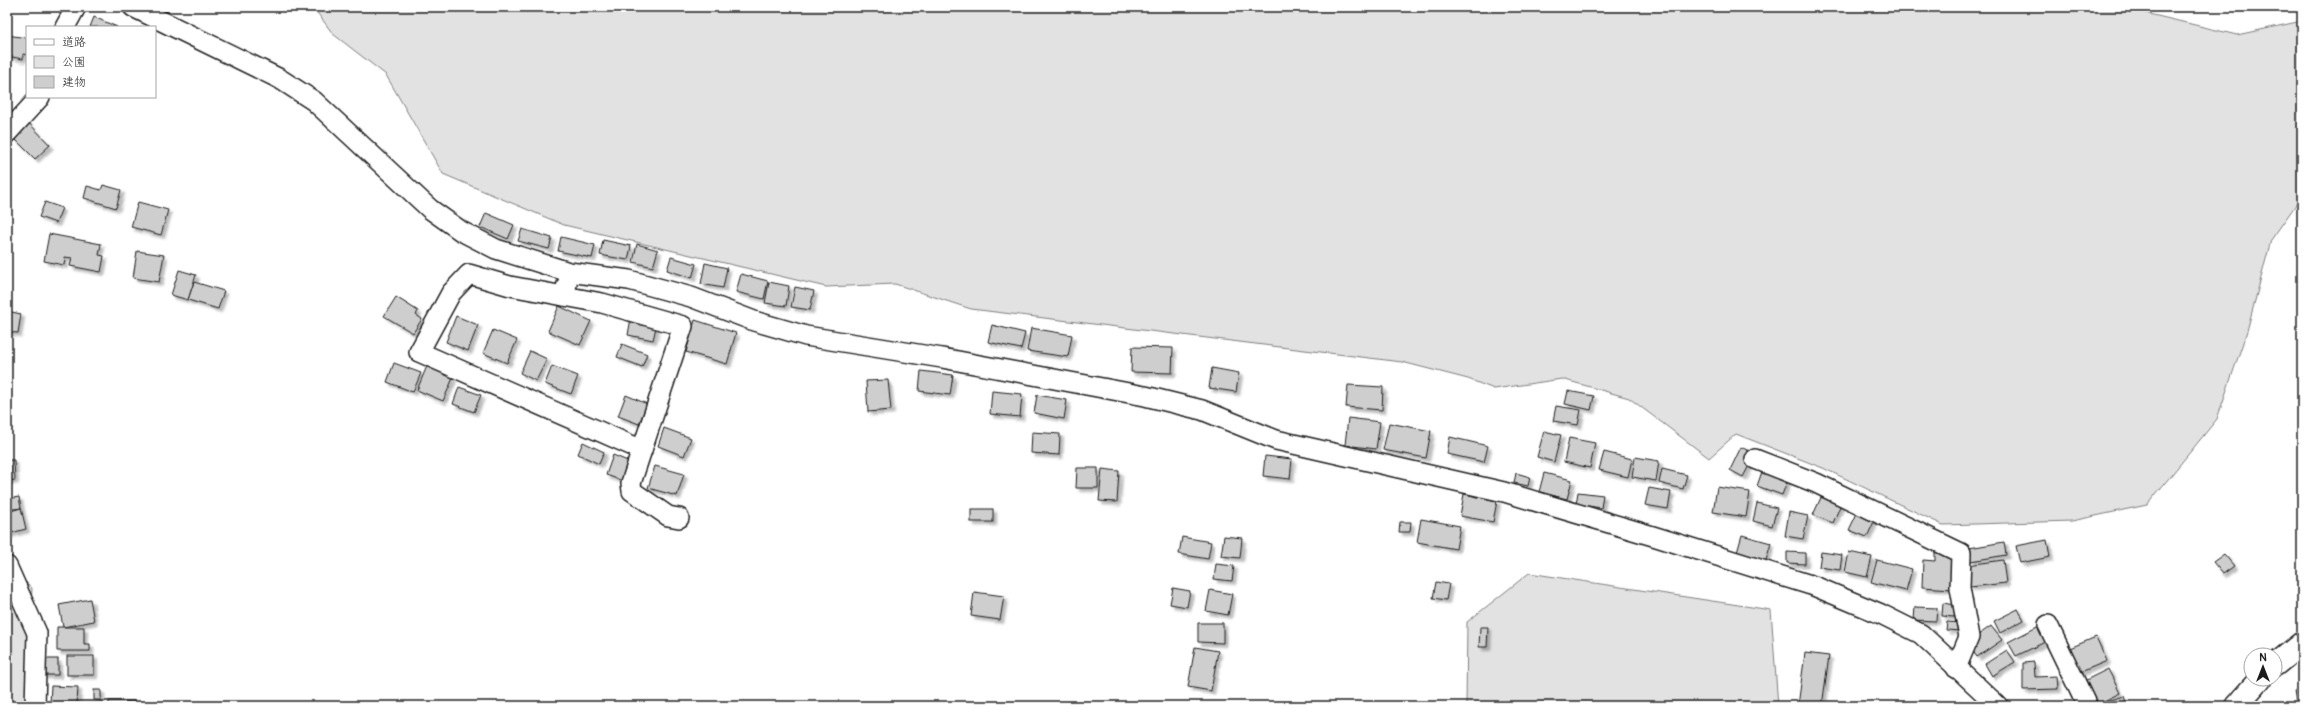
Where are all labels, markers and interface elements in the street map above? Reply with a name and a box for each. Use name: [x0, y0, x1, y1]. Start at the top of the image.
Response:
legend: [26, 26, 156, 98]
text: 道路: [62, 35, 86, 50]
text: 公園: [62, 55, 86, 70]
text: 建物: [62, 75, 86, 90]
north arrow: [2243, 647, 2283, 687]
text: N: [2259, 651, 2267, 664]

